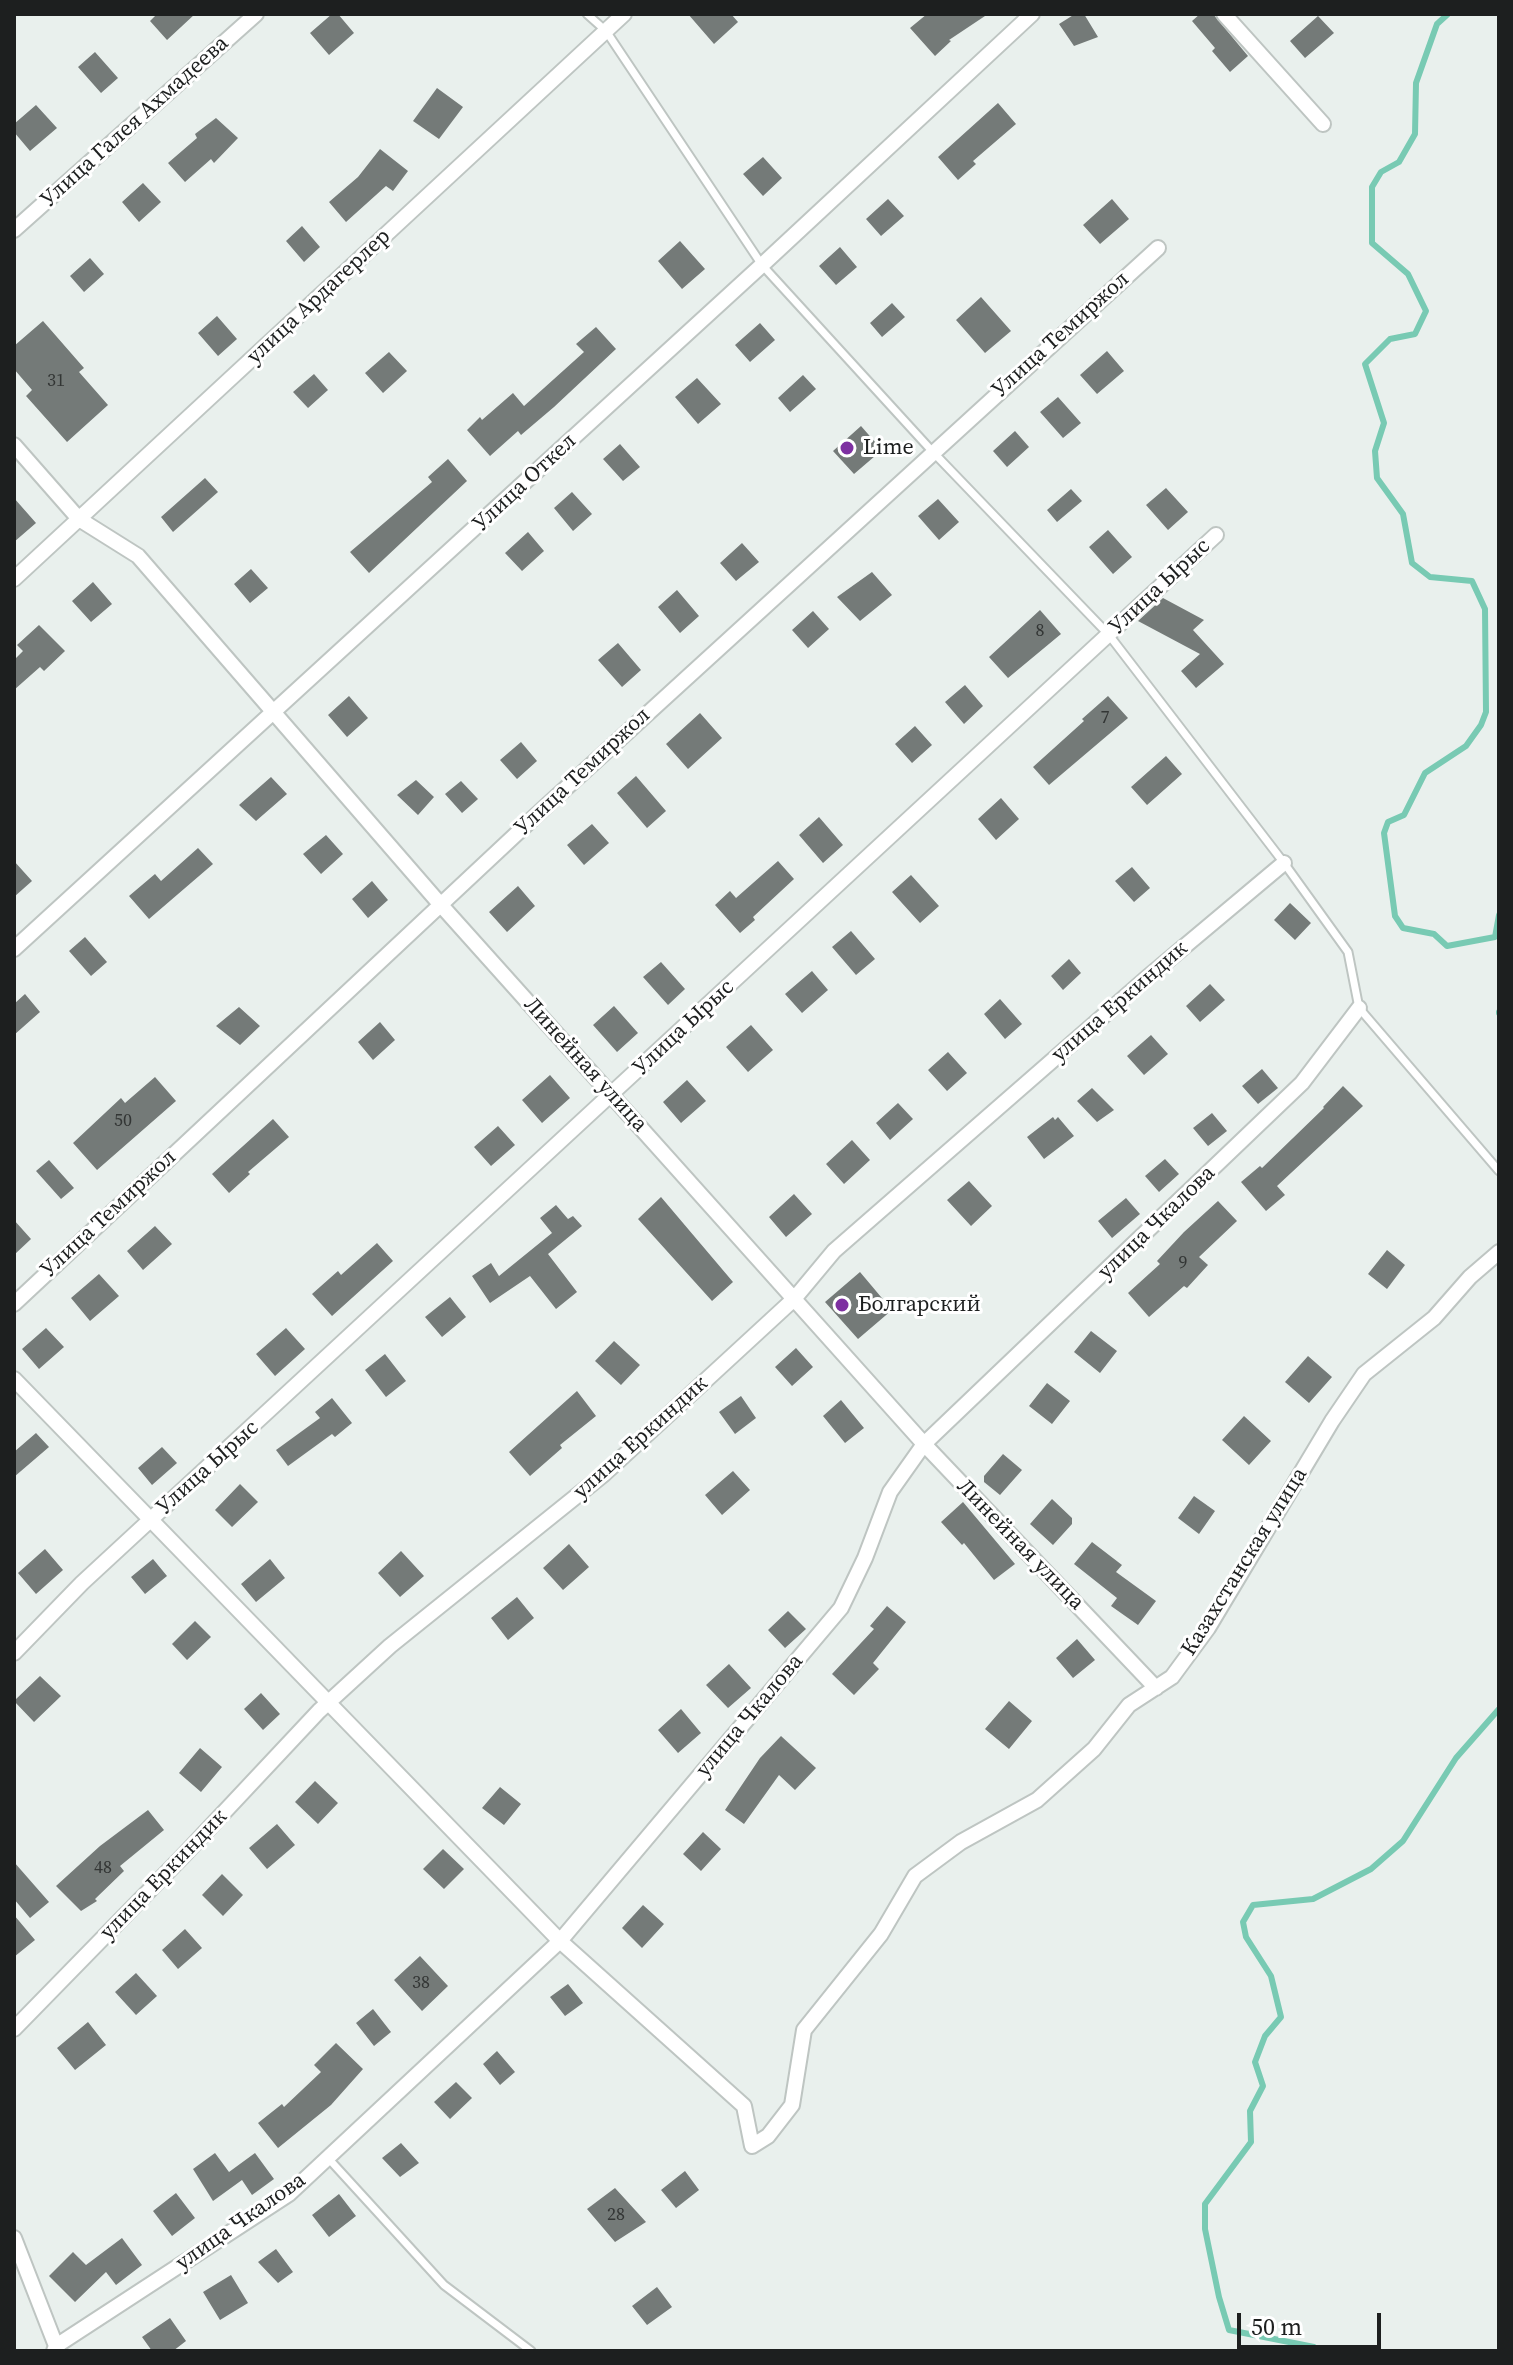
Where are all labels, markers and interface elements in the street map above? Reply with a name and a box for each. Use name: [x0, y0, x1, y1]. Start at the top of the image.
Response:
street label: Улица Галея Ахмадеева: [36, 31, 234, 213]
street label: улица Ардагерлер: [242, 224, 396, 370]
street label: Улица Темиржол: [987, 266, 1135, 404]
house number: 31: [47, 370, 65, 392]
street label: Улица Откел: [468, 428, 582, 538]
place label: Lime: [863, 435, 914, 461]
marker: Lime: [838, 439, 856, 457]
street label: Улица Ырыс: [1104, 533, 1216, 641]
house number: 8: [1036, 620, 1044, 642]
street label: Улица Темиржол: [510, 702, 656, 842]
house number: 7: [1101, 707, 1109, 729]
street label: улица Еркиндик: [1047, 936, 1193, 1068]
street label: Улица Ырыс: [628, 974, 740, 1082]
street label: Линейная улица: [518, 992, 652, 1138]
house number: 50: [114, 1110, 132, 1132]
street label: Улица Темиржол: [36, 1144, 182, 1284]
street label: улица Чкалова: [1093, 1160, 1221, 1286]
house number: 9: [1179, 1252, 1187, 1274]
place label: Болгарский: [858, 1292, 981, 1318]
marker: Болгарский: [833, 1296, 851, 1314]
street label: улица Еркиндик: [568, 1371, 714, 1505]
street label: Улица Ырыс: [151, 1415, 265, 1521]
street label: Казахстанская улица: [1176, 1463, 1314, 1661]
street label: Линейная улица: [951, 1474, 1089, 1616]
street label: улица Чкалова: [691, 1649, 809, 1783]
street label: улица Еркиндик: [95, 1804, 233, 1946]
house number: 48: [94, 1857, 112, 1879]
house number: 38: [412, 1972, 430, 1994]
street label: улица Чкалова: [171, 2167, 311, 2277]
house number: 28: [607, 2204, 625, 2226]
scale bar: [1241, 2297, 1385, 2347]
text: 50 m: [1251, 2310, 1302, 2343]

